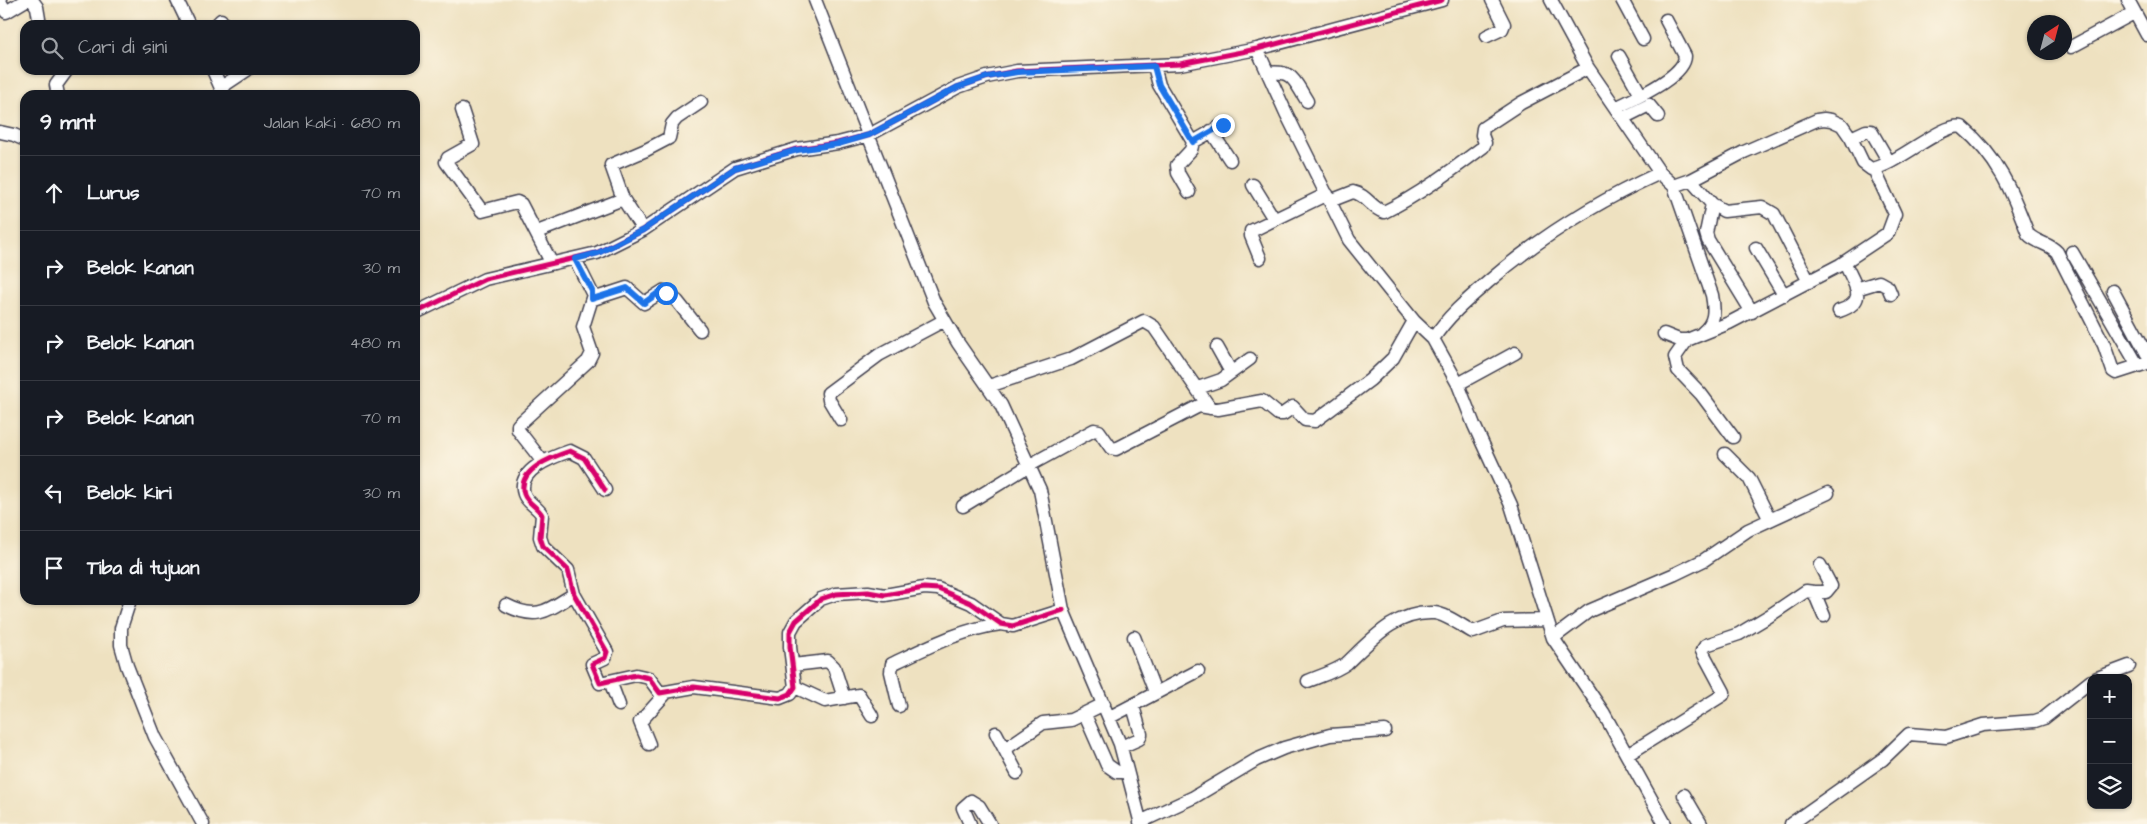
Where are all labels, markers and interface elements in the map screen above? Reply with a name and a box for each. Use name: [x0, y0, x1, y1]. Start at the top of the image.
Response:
north arrow: [2027, 15, 2072, 60]
search box: [20, 20, 420, 75]
icon: search: [38, 34, 66, 62]
text: Cari di sini: [78, 34, 167, 61]
text: 9 mnt: [40, 108, 96, 137]
text: Jalan kaki · 680 m: [264, 112, 400, 134]
route end: [1212, 114, 1235, 137]
icon: ahead: [40, 179, 68, 207]
text: Lurus: [87, 180, 139, 207]
text: 70 m: [361, 182, 400, 204]
icon: right: [40, 254, 68, 282]
text: Belok kanan: [87, 255, 194, 282]
text: 30 m: [363, 257, 400, 279]
route start: [655, 282, 678, 305]
icon: right: [40, 329, 68, 357]
text: Belok kanan: [87, 330, 194, 357]
text: 480 m: [350, 332, 400, 354]
icon: right: [40, 404, 68, 432]
text: Belok kanan: [87, 405, 194, 432]
text: 70 m: [361, 407, 400, 429]
icon: left: [40, 479, 68, 507]
text: Belok kiri: [87, 480, 172, 507]
text: 30 m: [363, 482, 400, 504]
icon: arrive: [40, 554, 68, 582]
text: Tiba di tujuan: [87, 555, 199, 582]
map controls: [2087, 674, 2132, 809]
button: +: [2087, 674, 2132, 719]
button: −: [2087, 719, 2132, 764]
button: layers: [2087, 764, 2132, 809]

